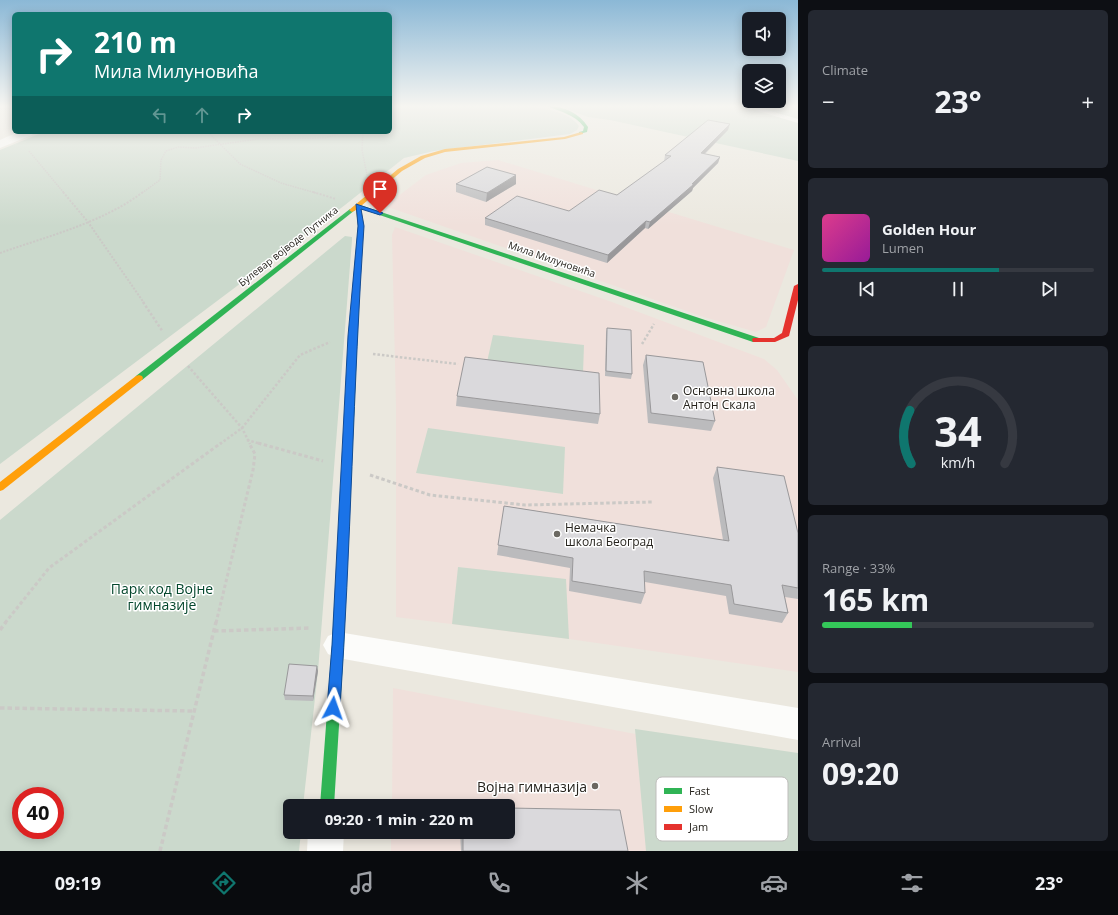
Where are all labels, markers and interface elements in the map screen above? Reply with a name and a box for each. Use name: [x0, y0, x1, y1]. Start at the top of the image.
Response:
map controls: [742, 12, 786, 108]
button: sound: [742, 12, 786, 56]
text: 210 m: [94, 23, 177, 61]
icon: right: [28, 28, 80, 80]
text: Мила Милуновића: [94, 59, 259, 83]
text: Climate: [822, 61, 868, 79]
button: layers: [742, 64, 786, 108]
text: 23°: [934, 81, 982, 122]
text: −: [822, 86, 835, 116]
text: +: [1081, 86, 1094, 116]
icon: left: [149, 104, 171, 126]
icon: ahead: [191, 104, 213, 126]
icon: right: [233, 104, 255, 126]
pin: [363, 172, 397, 213]
icon: arrive: [369, 178, 391, 200]
street label: Булевар војводе Путника: [235, 203, 341, 289]
text: Golden Hour: [882, 219, 976, 239]
street label: Мила Милуновића: [506, 237, 598, 281]
text: Lumen: [882, 239, 924, 257]
icon: previous: [856, 278, 878, 300]
icon: pause: [947, 278, 969, 300]
icon: next: [1038, 278, 1060, 300]
place label: Основна школа Антон Скала: [683, 382, 775, 413]
marker: Основна школа Антон Скала: [670, 392, 680, 402]
text: 34: [934, 402, 982, 458]
text: km/h: [941, 452, 975, 471]
place label: Немачка школа Београд: [565, 519, 653, 550]
marker: Немачка школа Београд: [552, 529, 562, 539]
text: Range · 33%: [822, 559, 895, 577]
park label: Парк код Војне гимназије: [111, 579, 213, 614]
text: 165 km: [822, 579, 929, 620]
position arrow: [312, 687, 354, 729]
text: Arrival: [822, 733, 861, 751]
text: 09:20: [822, 753, 899, 794]
place label: Војна гимназија: [477, 777, 587, 796]
legend: [656, 777, 788, 841]
marker: Војна гимназија: [590, 781, 600, 791]
text: Fast: [689, 783, 710, 798]
speed limit sign: 40: [12, 787, 64, 839]
text: Slow: [689, 801, 713, 816]
text: 09:20 · 1 min · 220 m: [325, 809, 473, 829]
text: Jam: [688, 819, 708, 834]
icon: directions: [210, 869, 238, 897]
icon: music: [348, 869, 376, 897]
icon: phone: [485, 869, 513, 897]
icon: climate: [623, 869, 651, 897]
icon: car: [760, 869, 788, 897]
icon: filters: [898, 869, 926, 897]
text: 09:19: [55, 871, 101, 895]
text: 23°: [1035, 871, 1063, 895]

